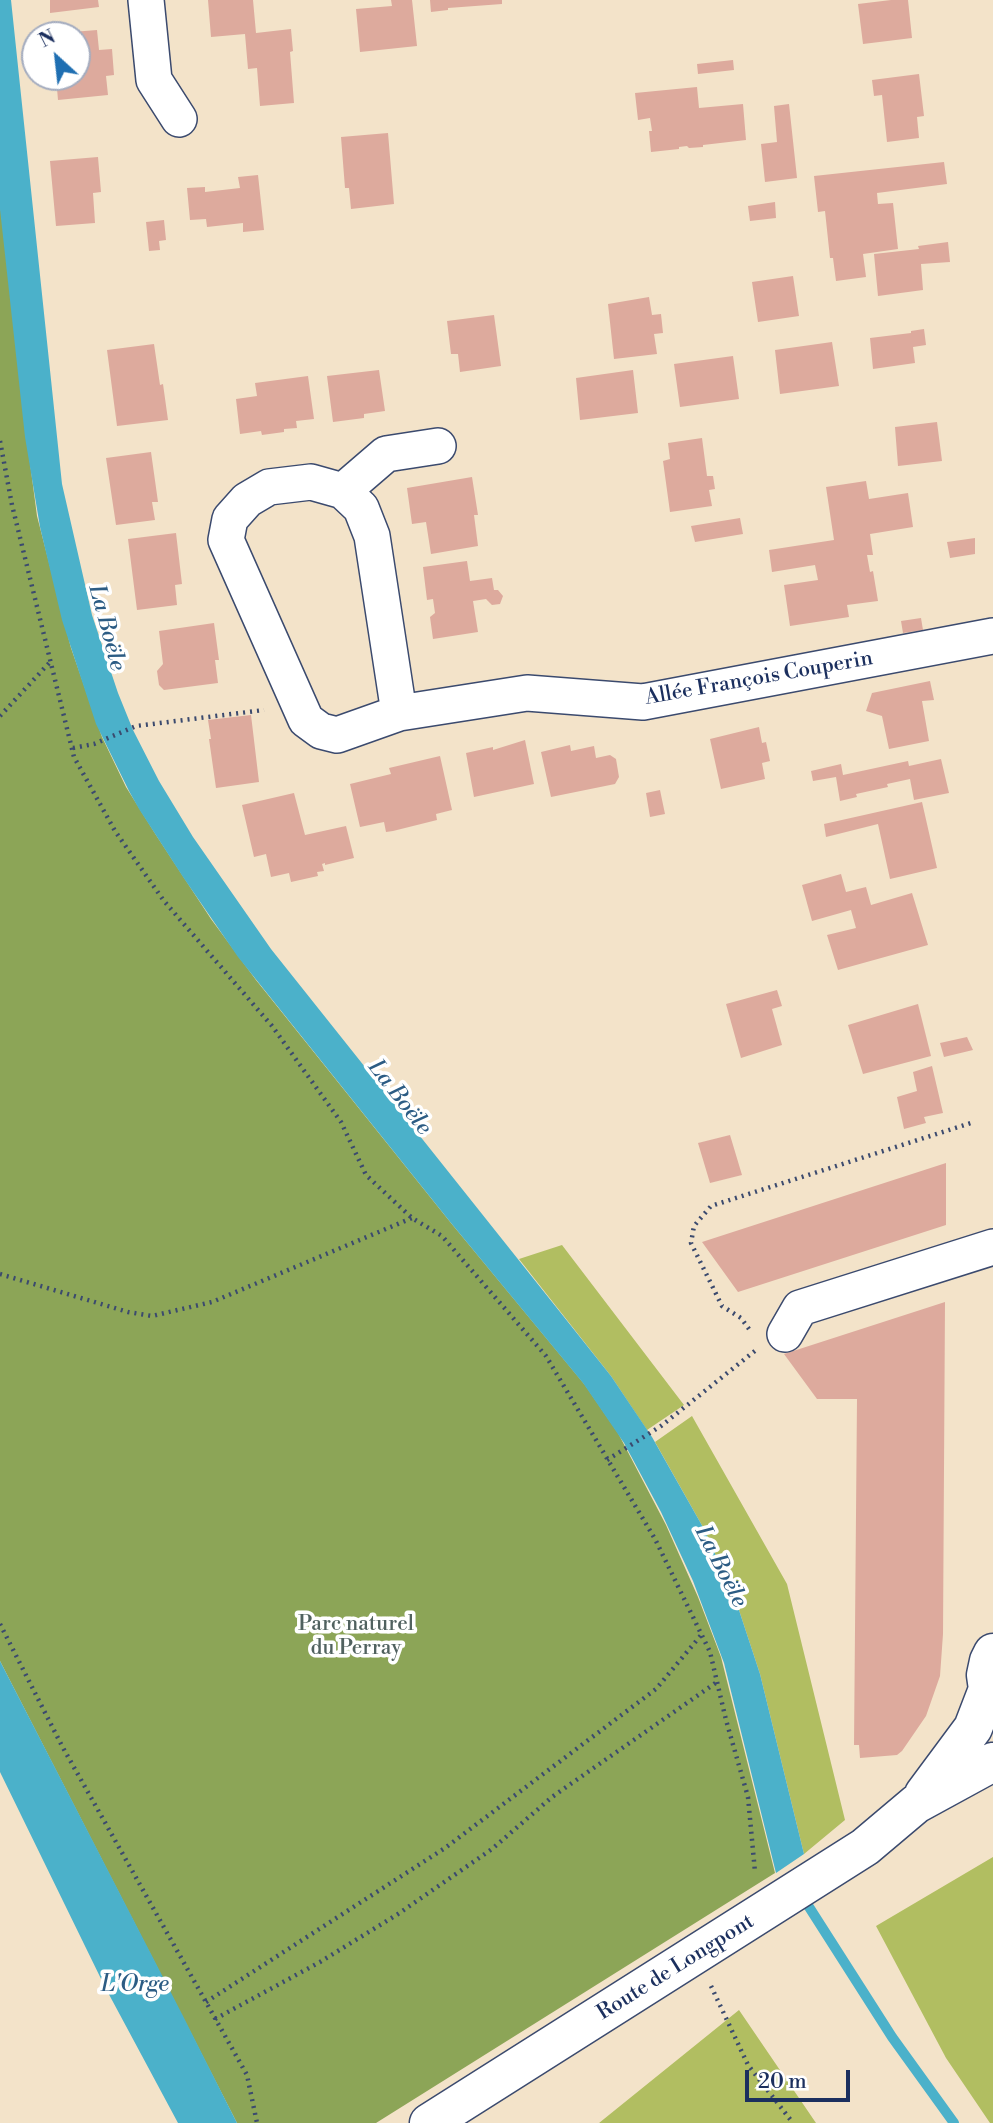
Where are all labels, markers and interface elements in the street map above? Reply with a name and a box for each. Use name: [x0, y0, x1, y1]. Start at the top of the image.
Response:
north arrow: [21, 21, 91, 91]
text: N: [35, 25, 60, 53]
water label: La Boële: [81, 582, 131, 674]
street label: Allée François Couperin: [643, 647, 875, 711]
water label: La Boële: [361, 1055, 437, 1141]
water label: La Boële: [688, 1522, 752, 1612]
park label: Parc naturel du Perray: [298, 1612, 414, 1662]
street label: Route de Longpont: [593, 1910, 759, 2026]
water label: L'Orge: [101, 1971, 169, 1999]
scale bar: [748, 2056, 853, 2100]
text: 20 m: [758, 2069, 807, 2095]

